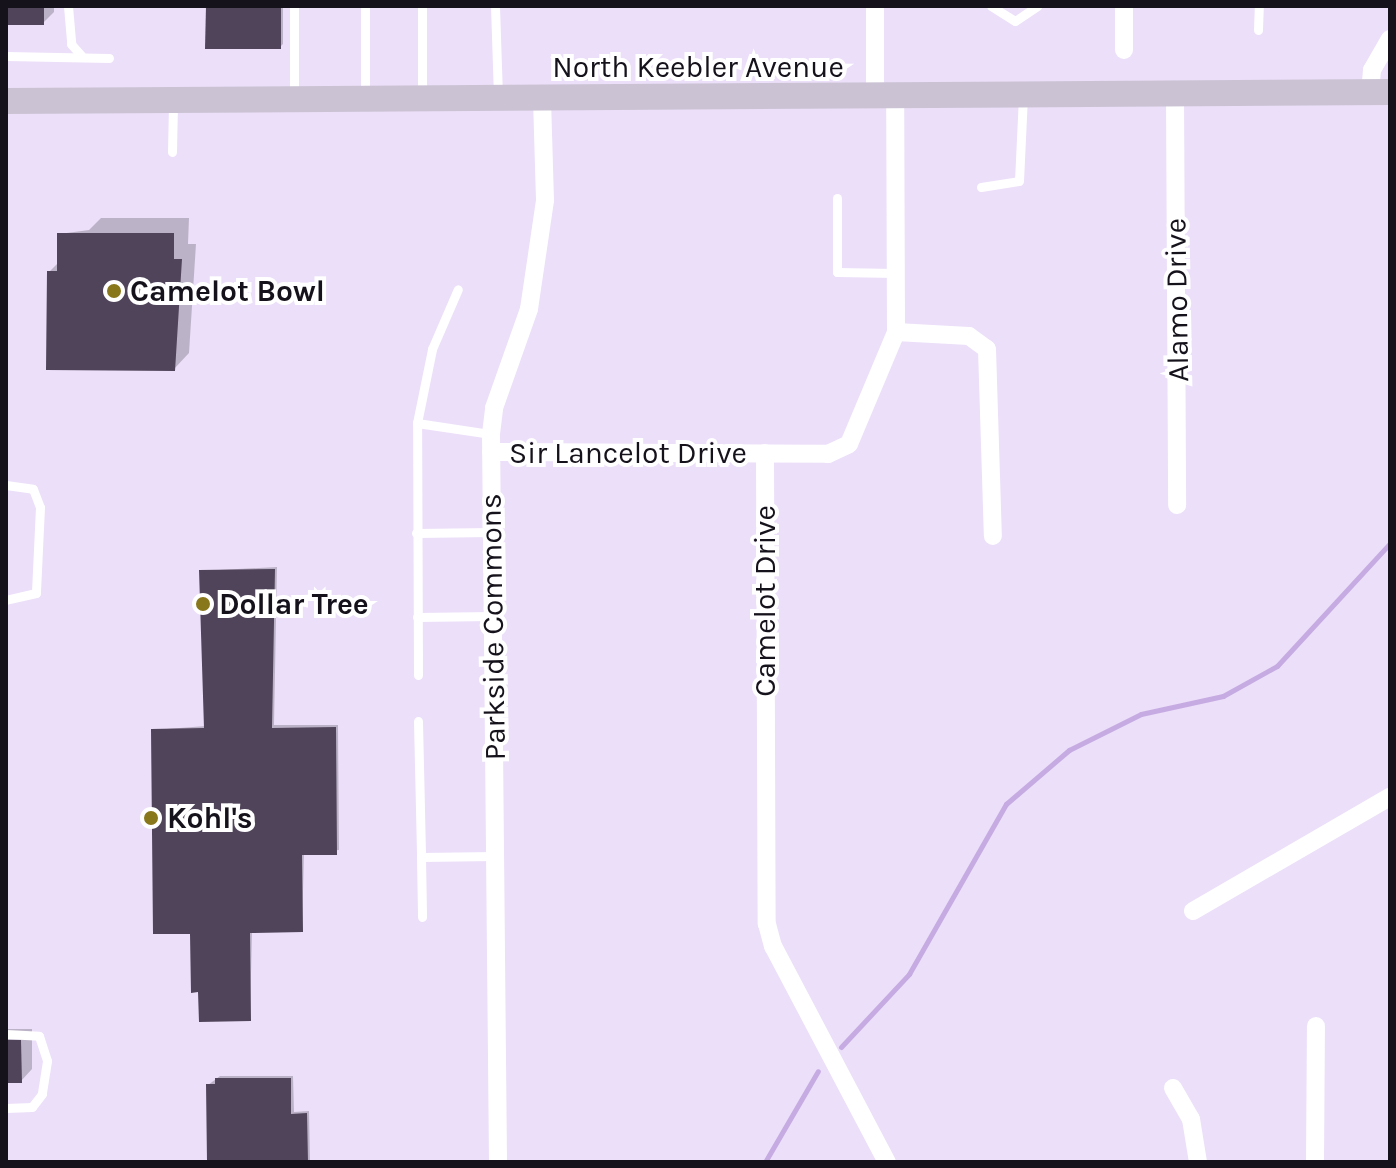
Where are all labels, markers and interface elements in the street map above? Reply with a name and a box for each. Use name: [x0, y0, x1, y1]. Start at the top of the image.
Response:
street label: North Keebler Avenue: [552, 49, 844, 85]
street label: Alamo Drive: [1158, 218, 1196, 382]
place label: Camelot Bowl: [130, 273, 325, 309]
marker: Camelot Bowl: [105, 282, 123, 300]
street label: Sir Lancelot Drive: [509, 435, 747, 471]
street label: Parkside Commons: [473, 493, 513, 761]
street label: Camelot Drive: [747, 505, 783, 697]
place label: Dollar Tree: [219, 586, 369, 622]
marker: Dollar Tree: [194, 595, 212, 613]
place label: Kohl's: [167, 800, 253, 836]
marker: Kohl's: [142, 809, 160, 827]

